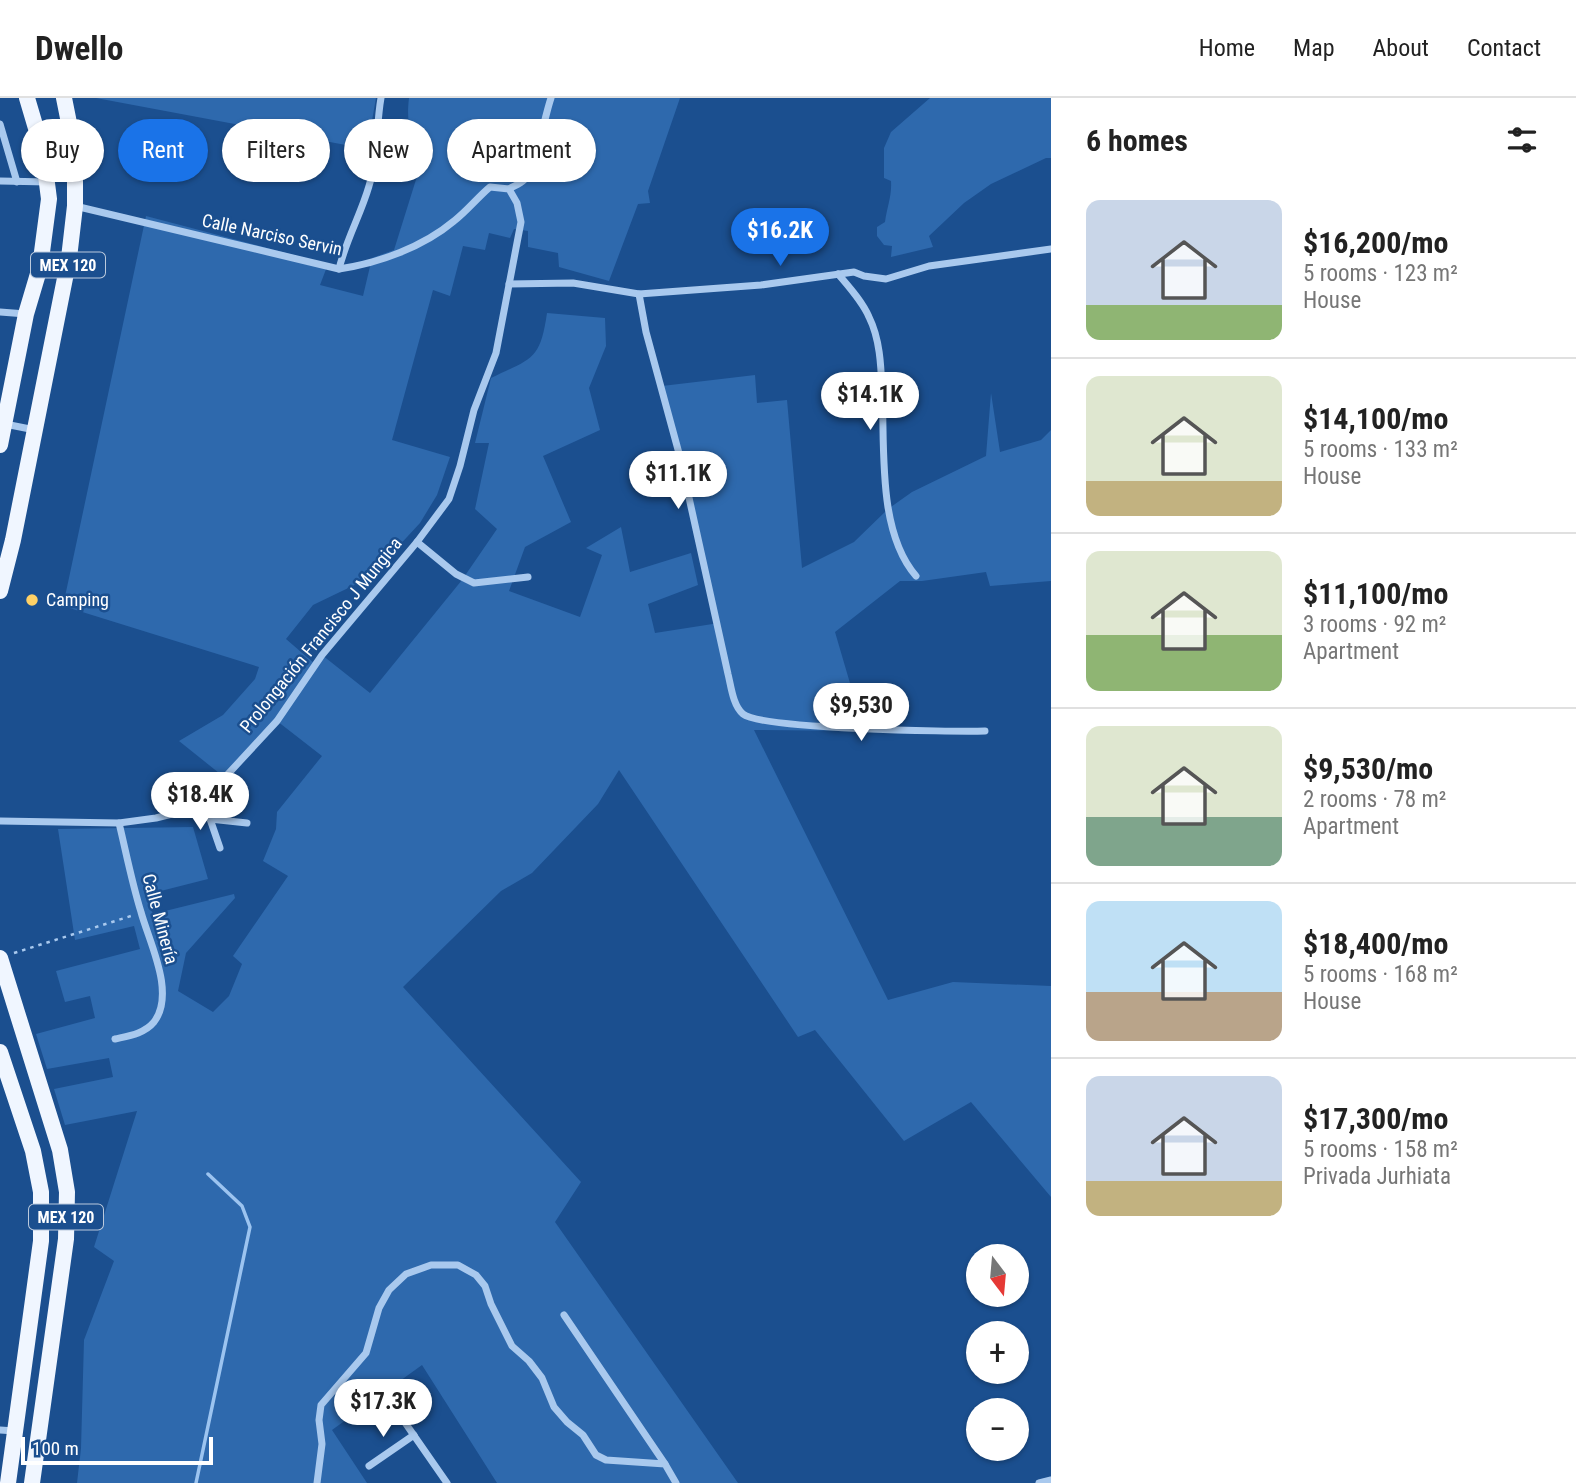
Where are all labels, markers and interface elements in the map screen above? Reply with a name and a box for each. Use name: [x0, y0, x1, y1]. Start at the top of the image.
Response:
text: Dwello: [35, 29, 123, 68]
text: Home: [1199, 34, 1255, 62]
text: Map: [1293, 34, 1335, 62]
text: About: [1373, 34, 1429, 62]
text: Contact: [1467, 34, 1541, 62]
chip: Buy: [21, 119, 104, 182]
chip: Rent: [118, 119, 208, 182]
chip: Filters: [222, 119, 330, 182]
chip: New: [344, 119, 433, 182]
chip: Apartment: [447, 119, 596, 182]
icon: filters: [1503, 121, 1541, 159]
text: 6 homes: [1086, 123, 1188, 158]
pin: $16.2K: [723, 208, 837, 268]
street label: Calle Narciso Servin: [200, 209, 344, 260]
text: $16.2K: [747, 217, 813, 244]
text: $16,200/mo: [1303, 225, 1448, 260]
icon: home: [1142, 228, 1226, 312]
road number: MEX 120: [31, 252, 105, 278]
text: 5 rooms · 123 m²: [1303, 260, 1458, 287]
text: House: [1303, 287, 1361, 314]
pin: $14.1K: [813, 372, 927, 432]
text: $14.1K: [837, 381, 903, 408]
text: $14,100/mo: [1303, 401, 1448, 436]
icon: home: [1142, 404, 1226, 488]
text: 5 rooms · 133 m²: [1303, 436, 1458, 463]
pin: $11.1K: [621, 452, 735, 511]
text: $11.1K: [645, 460, 711, 487]
text: House: [1303, 463, 1361, 490]
street label: Prolongación Francisco J Mungica: [235, 533, 406, 736]
text: $11,100/mo: [1303, 576, 1448, 611]
icon: home: [1142, 579, 1226, 663]
place label: Camping: [46, 589, 109, 610]
marker: Camping: [24, 592, 40, 608]
text: 3 rooms · 92 m²: [1303, 611, 1446, 638]
text: Apartment: [1303, 638, 1399, 665]
pin: $9,530: [804, 684, 918, 743]
text: $9,530: [829, 692, 893, 719]
text: $9,530/mo: [1303, 751, 1433, 786]
icon: home: [1142, 754, 1226, 838]
pin: $18.4K: [143, 772, 257, 832]
text: $18.4K: [167, 781, 233, 808]
text: 2 rooms · 78 m²: [1303, 786, 1446, 813]
text: Apartment: [1303, 813, 1399, 840]
street label: Calle Minería: [138, 871, 183, 966]
text: $18,400/mo: [1303, 926, 1448, 961]
icon: home: [1142, 929, 1226, 1013]
text: 5 rooms · 168 m²: [1303, 961, 1458, 988]
text: House: [1303, 988, 1361, 1015]
text: $17,300/mo: [1303, 1101, 1448, 1136]
icon: home: [1142, 1104, 1226, 1188]
text: 5 rooms · 158 m²: [1303, 1136, 1458, 1163]
text: Privada Jurhiata: [1303, 1163, 1451, 1190]
road number: MEX 120: [29, 1204, 103, 1230]
north arrow: [966, 1244, 1029, 1307]
map controls: [966, 1244, 1029, 1461]
button: +: [966, 1321, 1029, 1384]
pin: $17.3K: [326, 1380, 440, 1439]
text: $17.3K: [350, 1388, 416, 1415]
button: −: [966, 1398, 1029, 1461]
scale bar: [21, 1434, 214, 1466]
text: 100 m: [32, 1437, 79, 1460]

